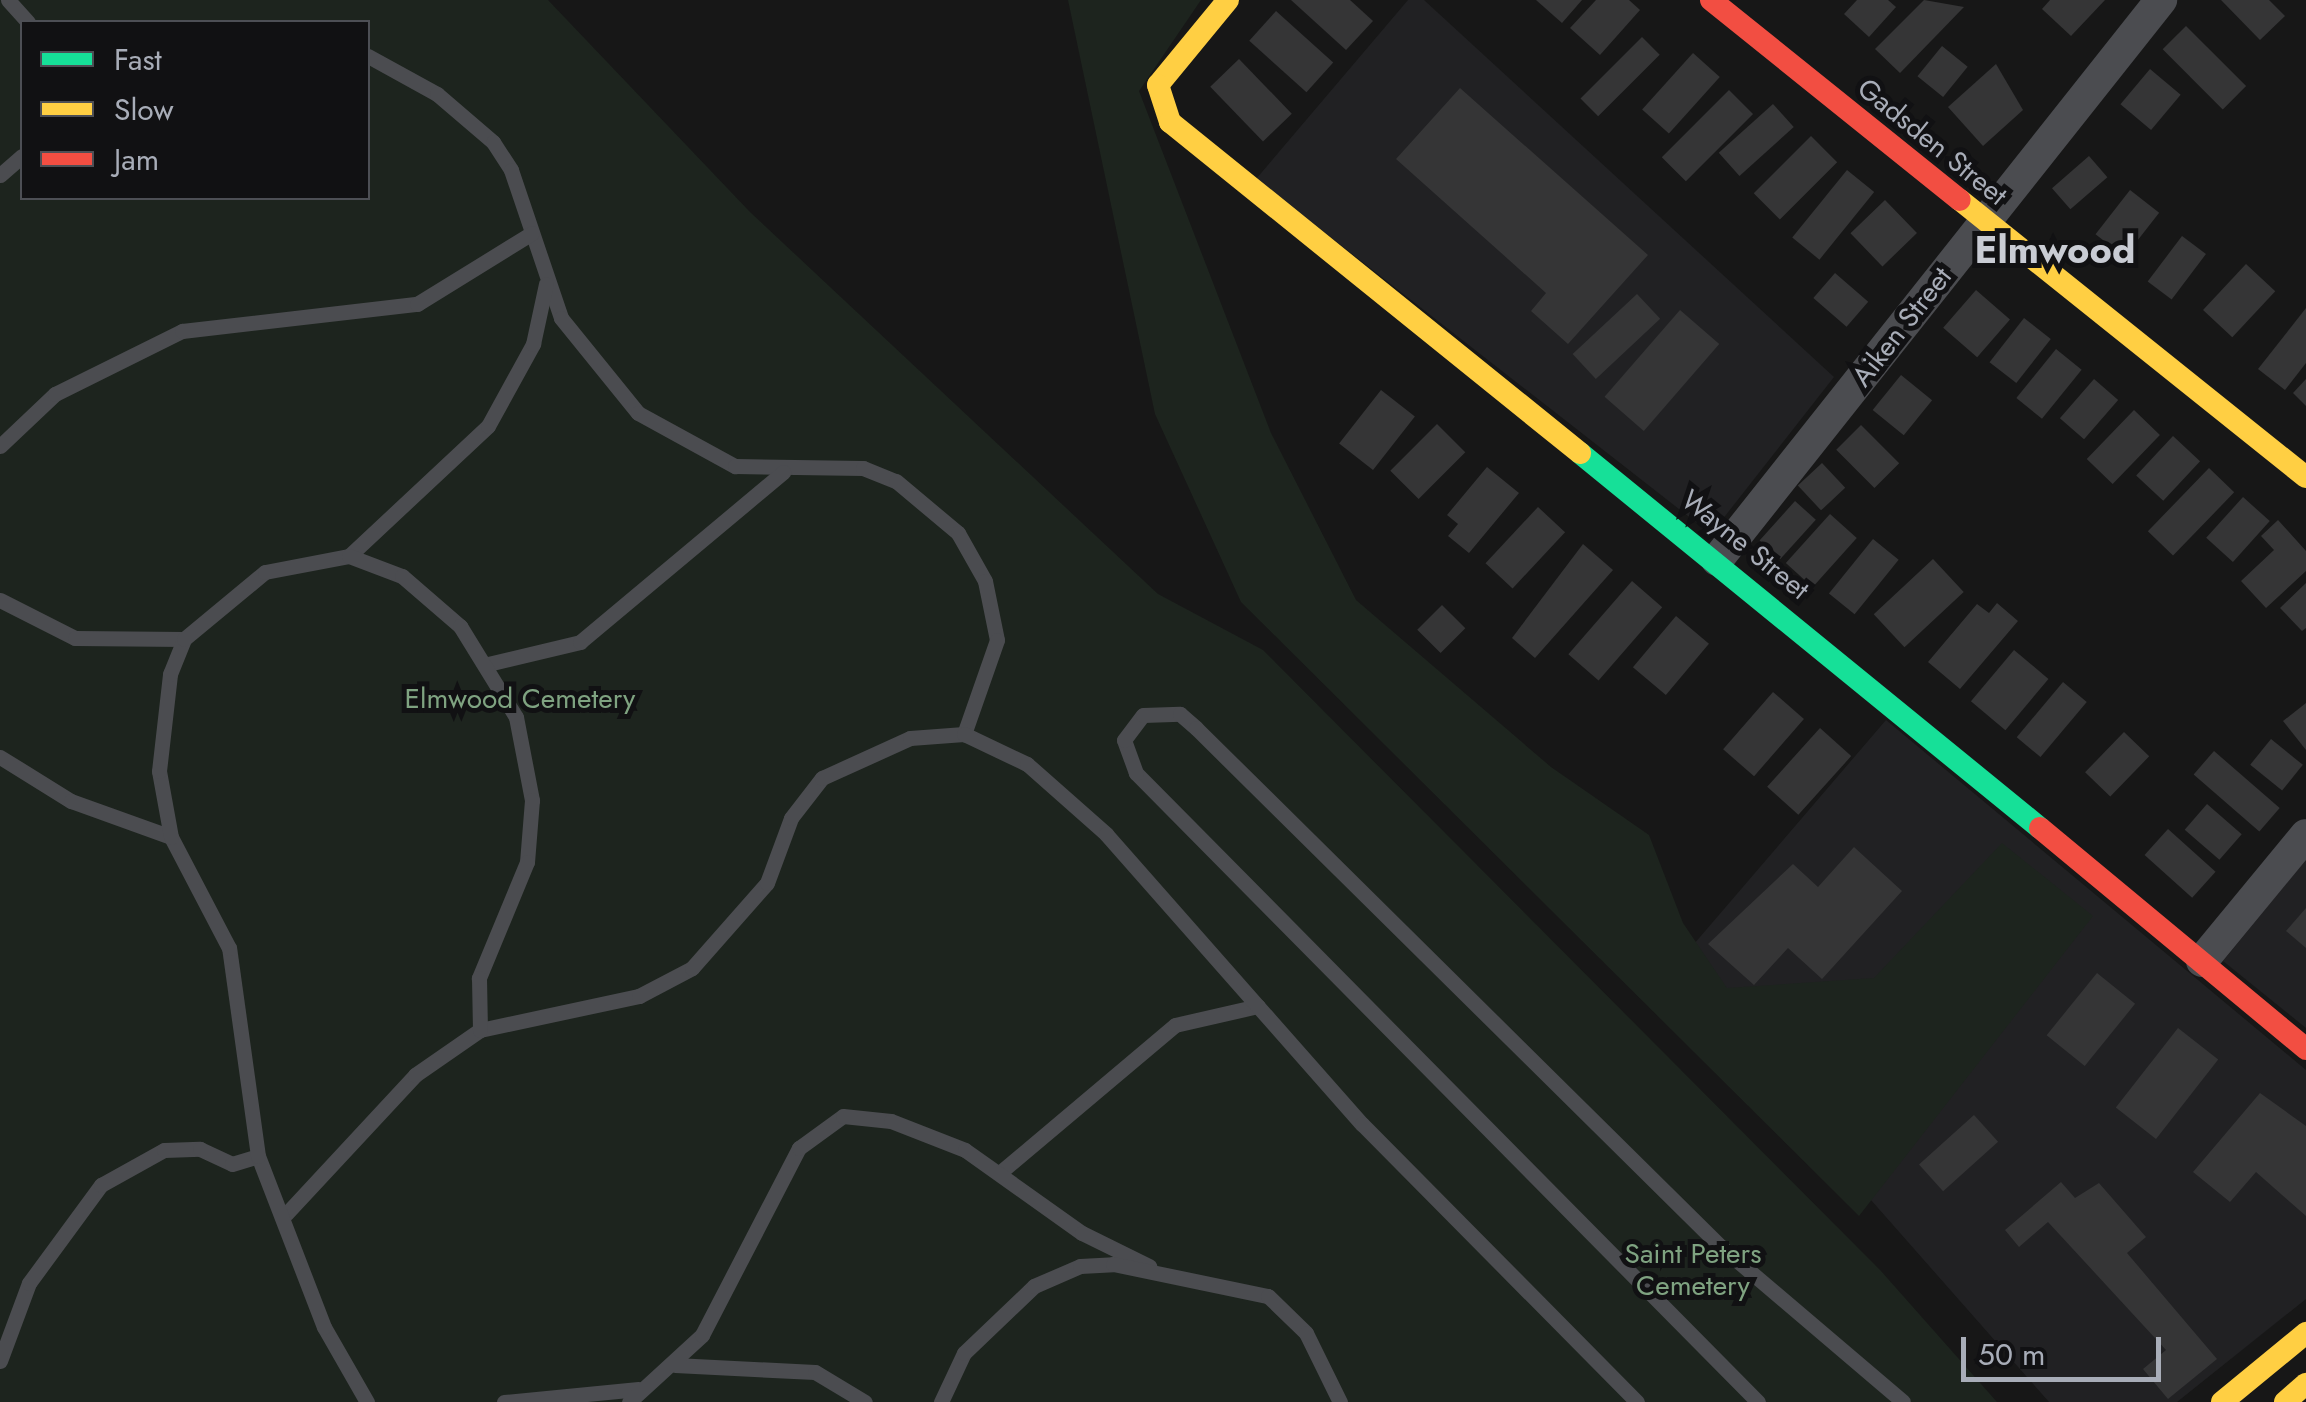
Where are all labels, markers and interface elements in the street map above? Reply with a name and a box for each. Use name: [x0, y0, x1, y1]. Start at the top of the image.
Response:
legend: [20, 20, 370, 200]
text: Fast: [114, 38, 162, 81]
street label: Gadsden Street: [1850, 71, 2014, 213]
text: Slow: [114, 88, 174, 131]
text: Jam: [114, 138, 159, 181]
district label: Elmwood: [1975, 227, 2135, 273]
street label: Aiken Street: [1845, 261, 1959, 393]
street label: Wayne Street: [1674, 483, 1816, 607]
park label: Elmwood Cemetery: [405, 682, 635, 716]
park label: Saint Peters Cemetery: [1625, 1237, 1761, 1303]
scale bar: [1966, 1317, 2166, 1379]
text: 50 m: [1978, 1333, 2045, 1376]

